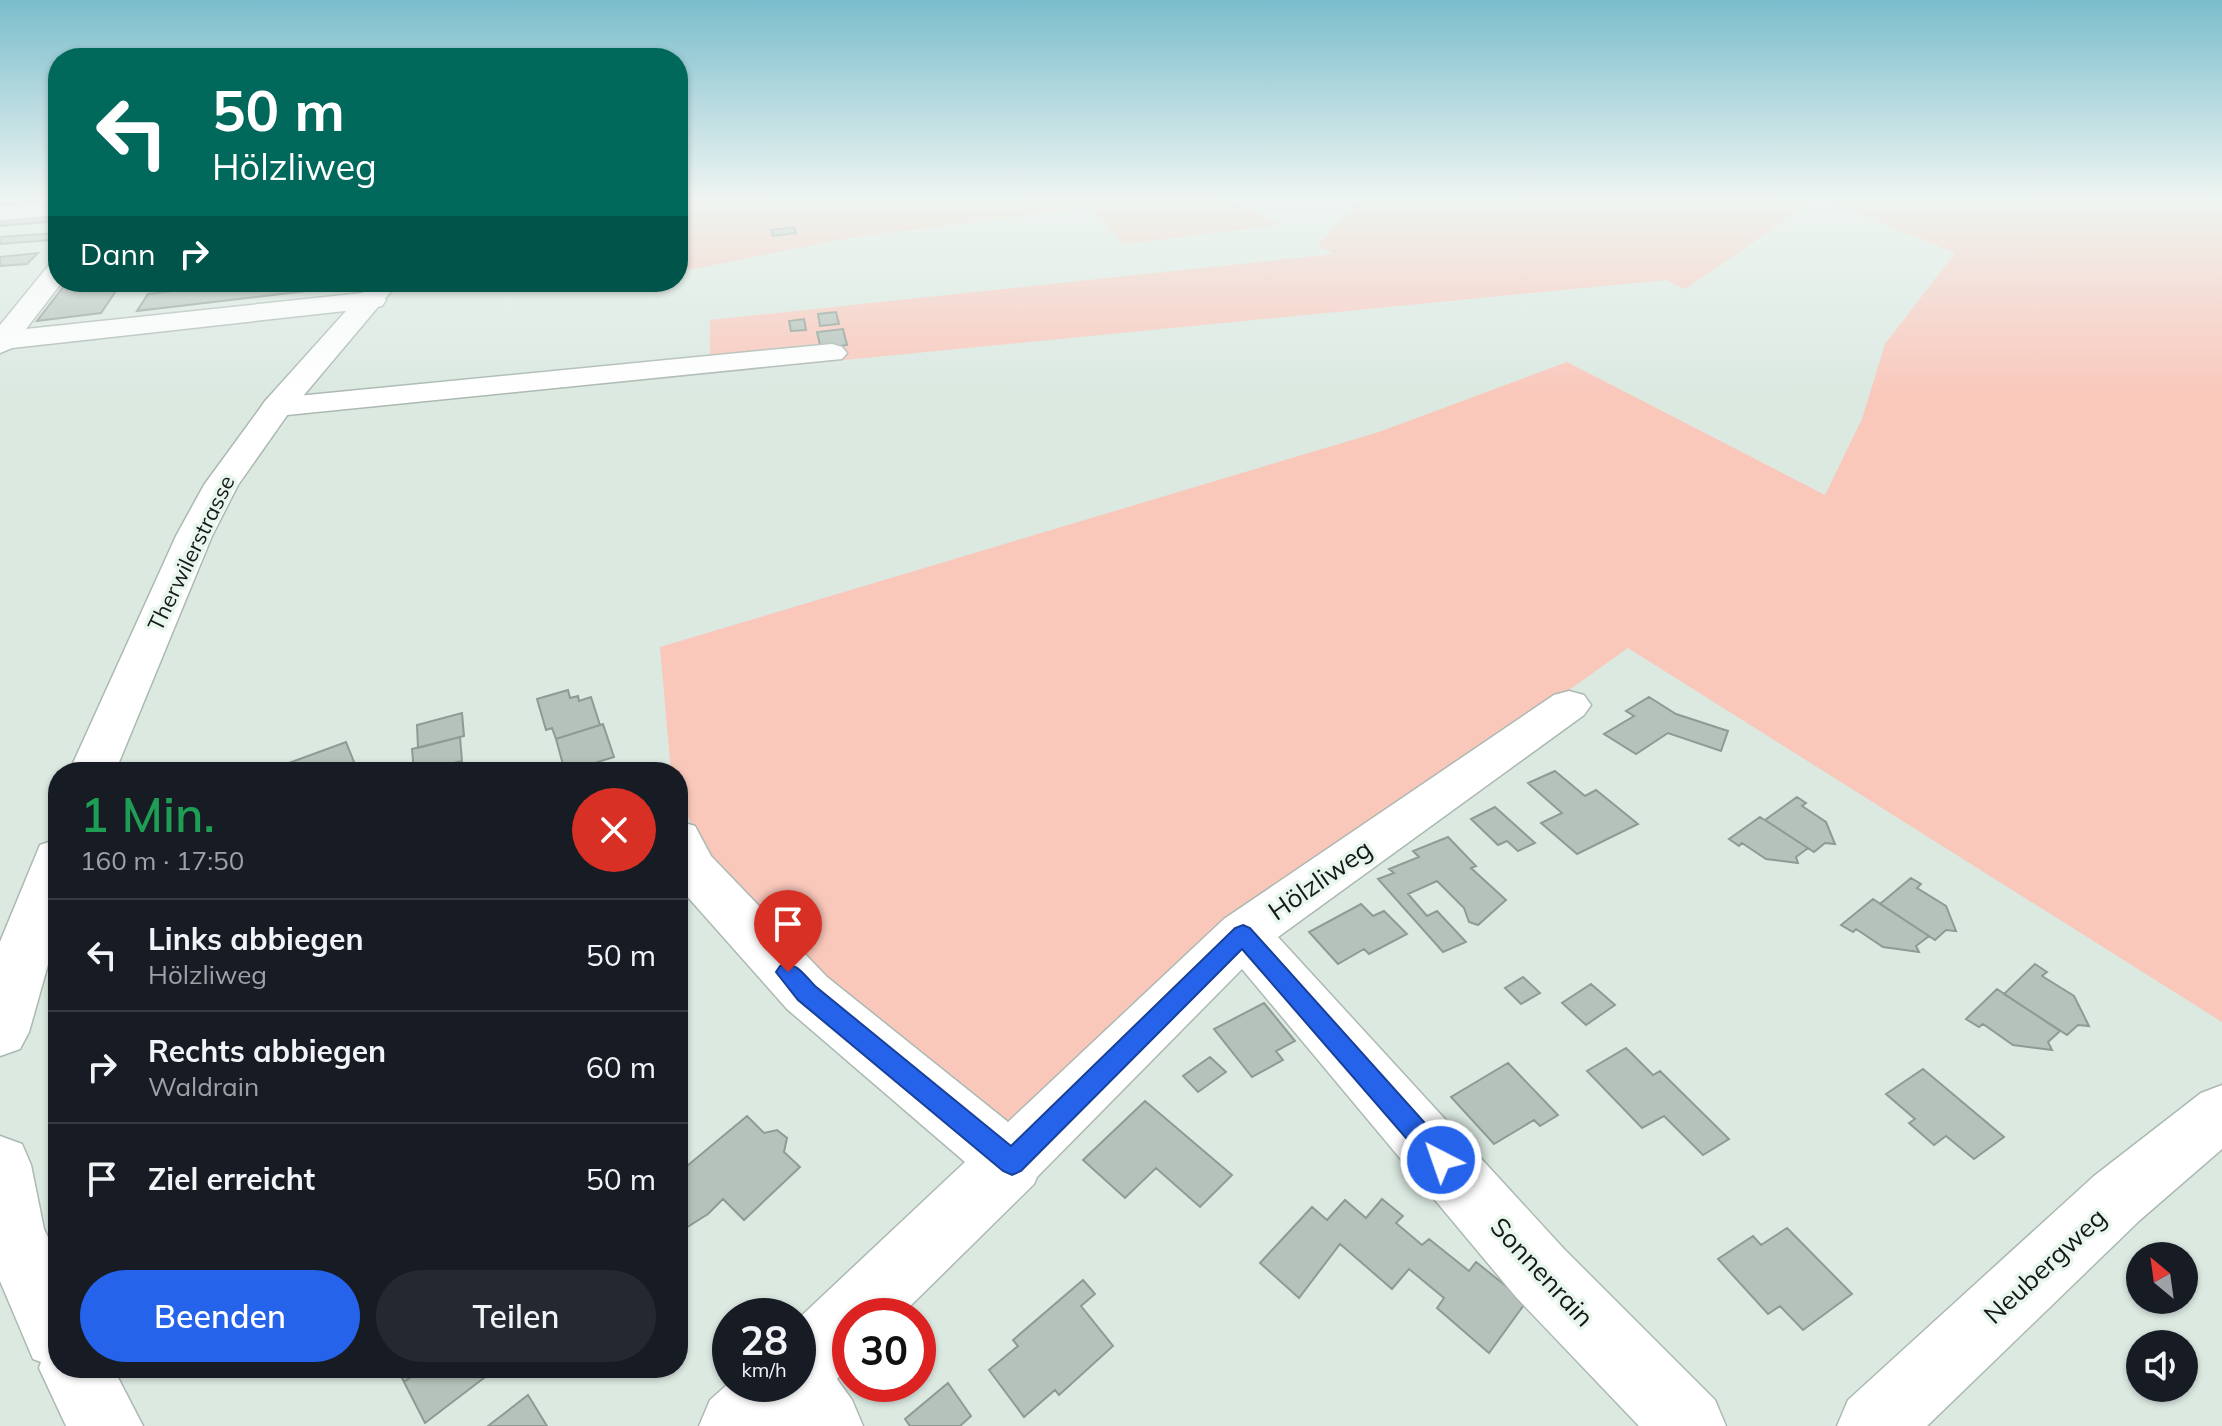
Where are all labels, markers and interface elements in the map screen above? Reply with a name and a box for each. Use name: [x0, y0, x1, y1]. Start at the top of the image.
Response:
text: 50 m: [212, 75, 345, 145]
icon: left: [80, 80, 184, 184]
text: Hölzliweg: [212, 144, 377, 189]
icon: right: [172, 232, 216, 276]
text: Dann: [80, 235, 156, 273]
street label: Therwilerstrasse: [141, 471, 241, 635]
text: 1 Min.: [80, 784, 215, 844]
button: close: [572, 788, 656, 872]
street label: Hölzliweg: [1261, 832, 1378, 927]
text: 160 m · 17:50: [80, 844, 244, 877]
pin: [754, 890, 822, 972]
icon: arrive: [766, 902, 810, 946]
text: Links abbiegen: [148, 920, 364, 958]
icon: left: [80, 933, 124, 977]
text: 50 m: [586, 936, 656, 974]
text: Hölzliweg: [148, 958, 267, 991]
text: Rechts abbiegen: [148, 1032, 386, 1070]
icon: right: [80, 1045, 124, 1089]
text: 60 m: [586, 1048, 656, 1086]
text: Waldrain: [148, 1070, 259, 1103]
position arrow: [1399, 1118, 1483, 1202]
icon: arrive: [80, 1157, 124, 1201]
text: Ziel erreicht: [148, 1160, 315, 1198]
text: 50 m: [586, 1160, 656, 1198]
street label: Neubergweg: [1977, 1201, 2113, 1331]
street label: Sonnenrain: [1484, 1210, 1601, 1333]
north arrow: [2126, 1242, 2198, 1314]
map controls: [2126, 1242, 2198, 1402]
button: Beenden: [80, 1270, 360, 1362]
button: Teilen: [376, 1270, 656, 1362]
speed limit sign: 30: [832, 1298, 936, 1402]
text: 28: [740, 1315, 788, 1365]
button: sound: [2126, 1330, 2198, 1402]
text: km/h: [741, 1357, 787, 1382]

